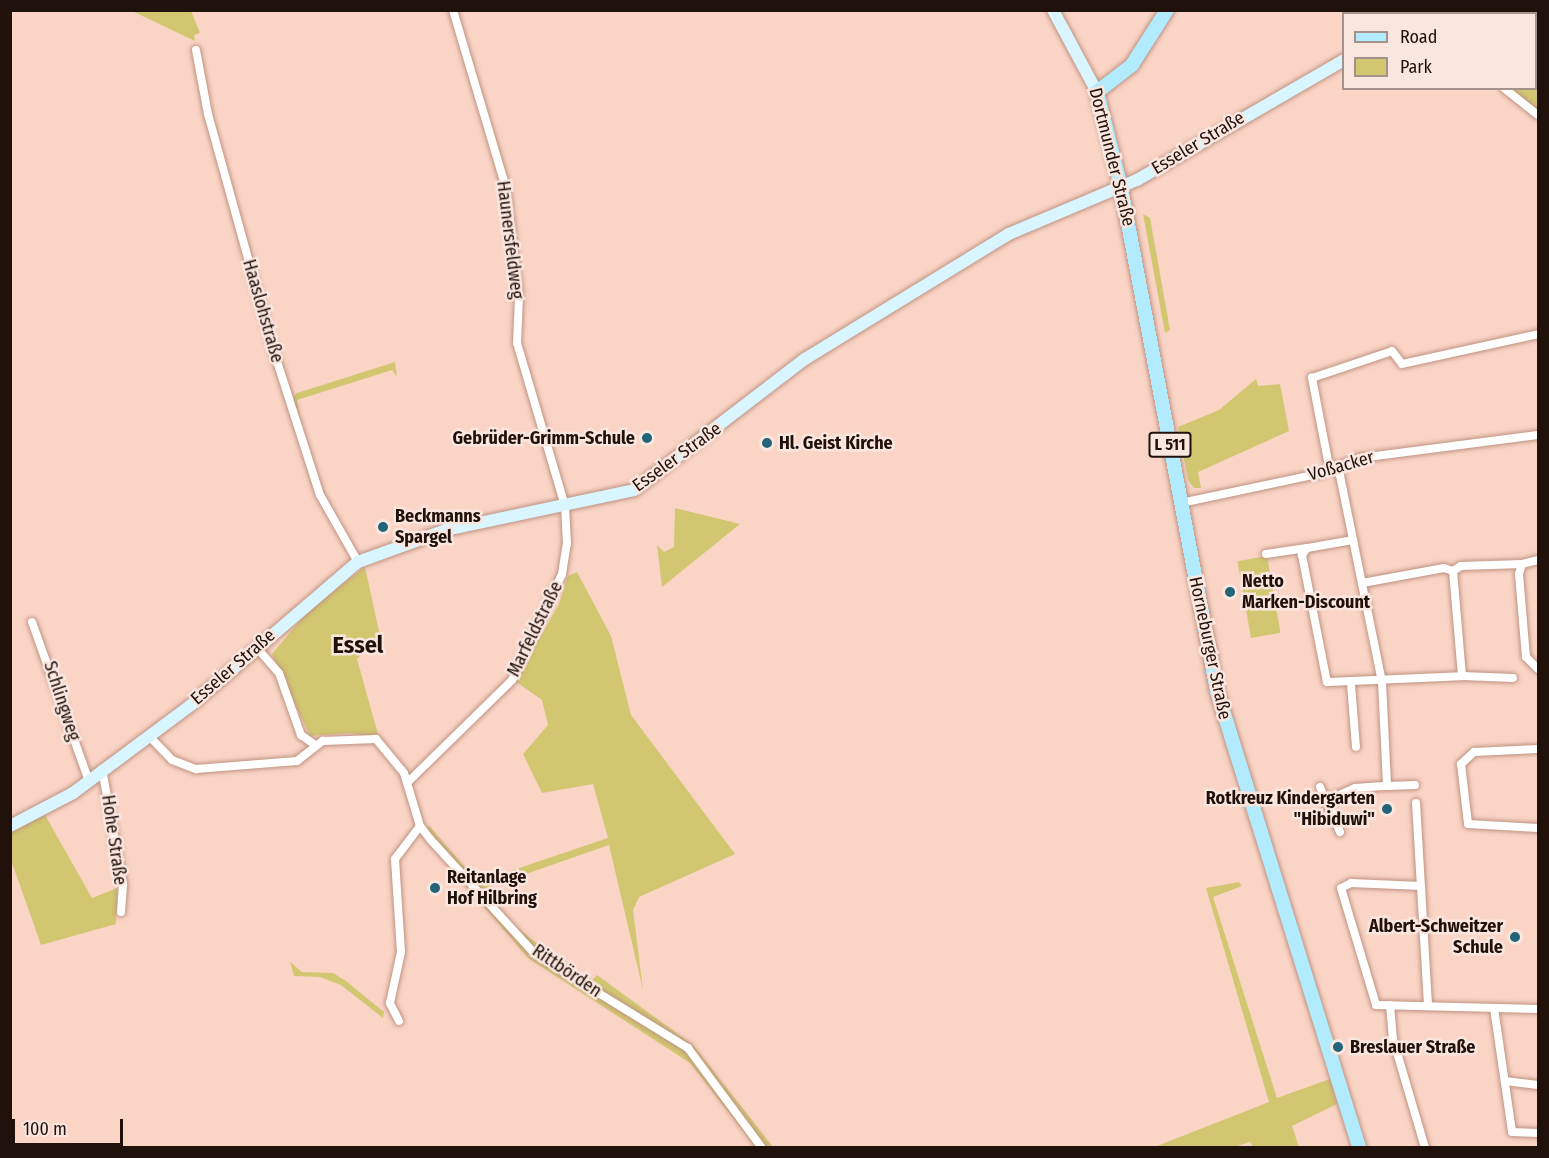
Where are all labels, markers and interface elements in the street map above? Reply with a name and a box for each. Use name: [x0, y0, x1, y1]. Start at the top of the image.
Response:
legend: [1342, 12, 1537, 90]
text: Road: [1400, 26, 1437, 48]
text: Park: [1400, 56, 1432, 78]
street label: Dortmunder Straße: [1084, 86, 1140, 228]
street label: Esseler Straße: [1148, 107, 1248, 179]
street label: Haunersfeldweg: [492, 180, 528, 300]
street label: Haaslohstraße: [238, 257, 288, 365]
street label: Esseler Straße: [628, 418, 726, 496]
place label: Gebrüder-Grimm-Schule: [452, 427, 635, 449]
marker: Gebrüder-Grimm-Schule: [640, 431, 654, 445]
place label: Hl. Geist Kirche: [779, 432, 893, 454]
road number: L 511: [1148, 432, 1192, 458]
marker: Hl. Geist Kirche: [760, 436, 774, 450]
street label: Voßacker: [1305, 446, 1377, 486]
place label: Beckmanns Spargel: [395, 506, 481, 548]
marker: Beckmanns Spargel: [376, 520, 390, 534]
place label: Netto Marken-Discount: [1242, 571, 1370, 614]
street label: Horneburger Straße: [1184, 575, 1236, 721]
street label: Marfeldstraße: [503, 578, 567, 680]
marker: Netto Marken-Discount: [1223, 585, 1237, 599]
street label: Esseler Straße: [187, 625, 279, 709]
district label: Essel: [333, 632, 383, 660]
street label: Schlingweg: [39, 658, 85, 744]
place label: Rotkreuz Kindergarten "Hibiduwi": [1206, 788, 1375, 830]
street label: Hohe Straße: [97, 794, 131, 886]
marker: Rotkreuz Kindergarten "Hibiduwi": [1380, 802, 1394, 816]
place label: Reitanlage Hof Hilbring: [447, 867, 537, 910]
marker: Reitanlage Hof Hilbring: [428, 881, 442, 895]
place label: Albert-Schweitzer Schule: [1369, 916, 1503, 958]
marker: Albert-Schweitzer Schule: [1508, 930, 1522, 944]
street label: Rittbörden: [528, 940, 606, 1002]
place label: Breslauer Straße: [1350, 1036, 1475, 1058]
marker: Breslauer Straße: [1331, 1040, 1345, 1054]
scale bar: [15, 1107, 126, 1145]
text: 100 m: [23, 1118, 67, 1140]

